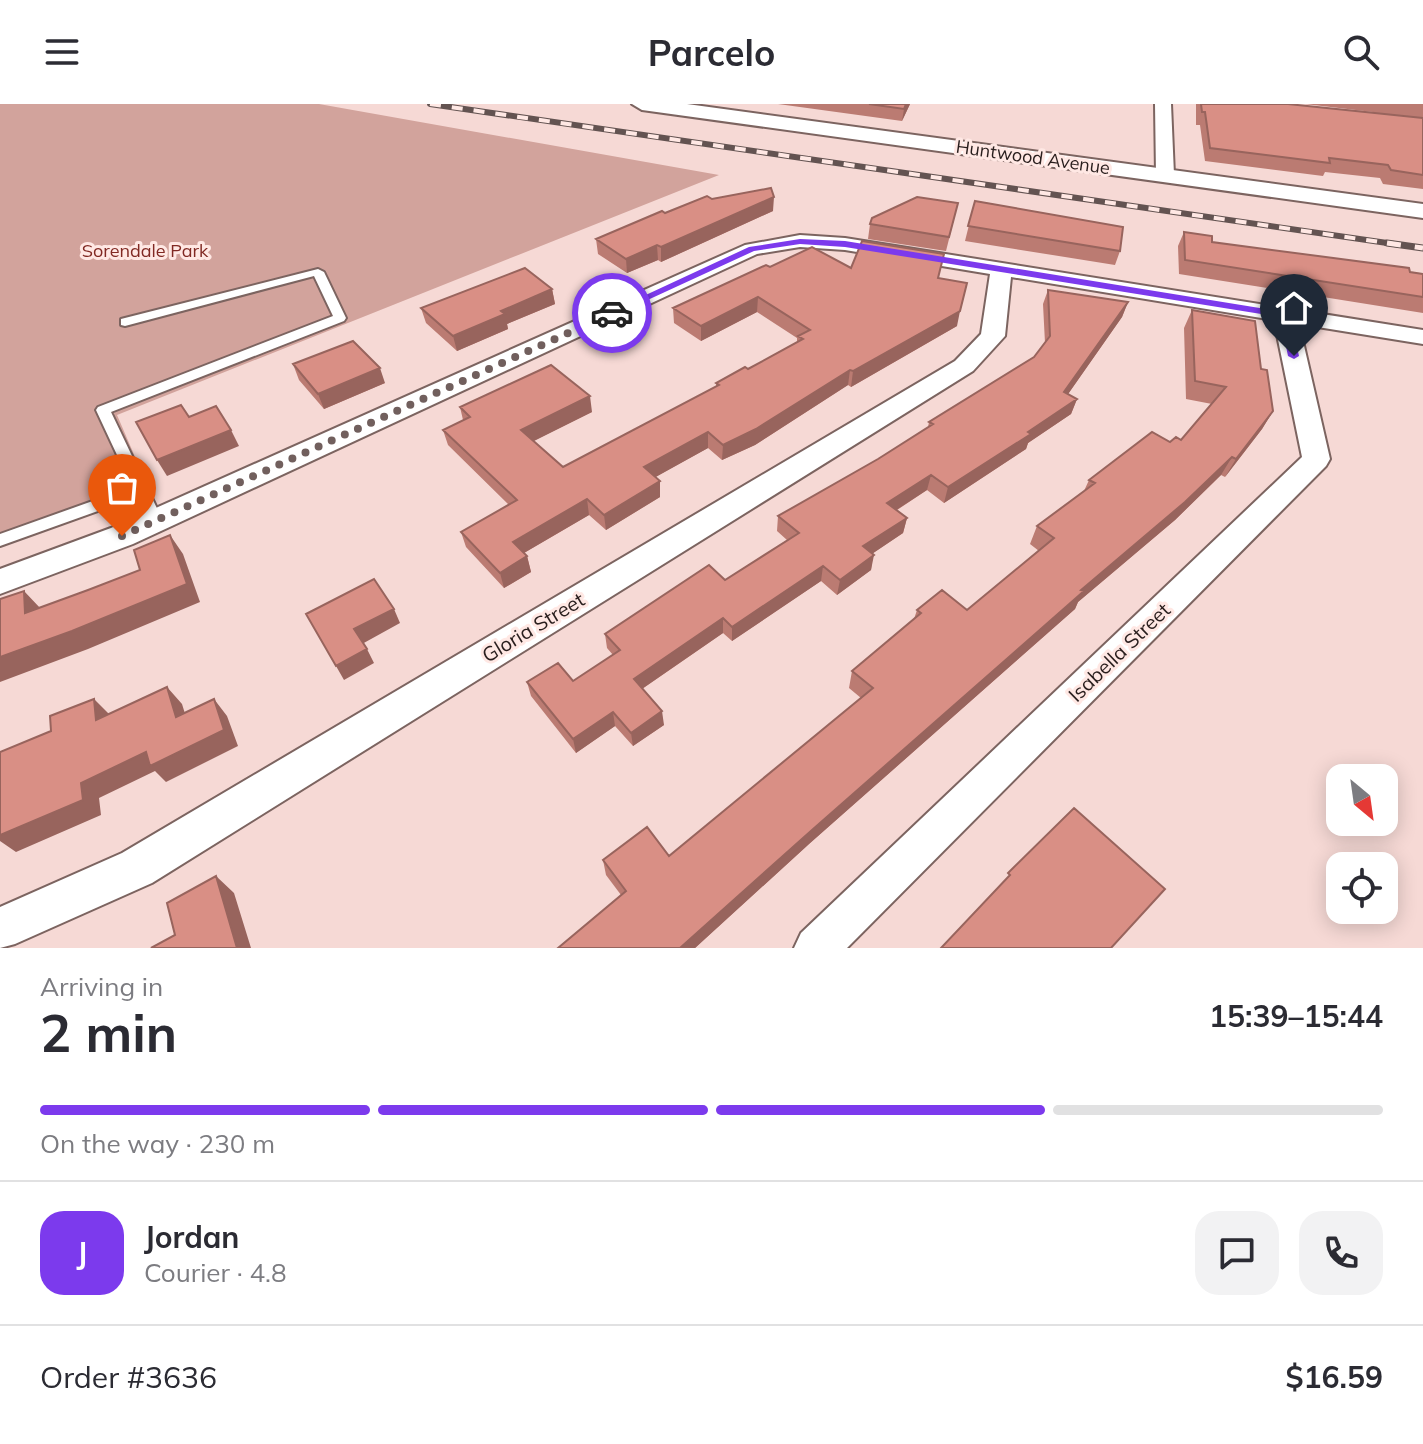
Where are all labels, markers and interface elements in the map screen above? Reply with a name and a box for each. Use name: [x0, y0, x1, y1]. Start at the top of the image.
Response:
icon: menu: [40, 30, 84, 74]
text: Parcelo: [648, 30, 775, 75]
icon: search: [1339, 30, 1383, 74]
street label: Huntwood Avenue: [954, 135, 1112, 179]
park label: Sorendale Park: [82, 239, 209, 262]
courier: [572, 273, 652, 353]
pin: [1260, 274, 1328, 356]
icon: home: [1272, 286, 1316, 330]
icon: car: [590, 291, 634, 335]
pin: [88, 454, 156, 536]
icon: bag: [100, 466, 144, 510]
street label: Gloria Street: [477, 587, 589, 667]
street label: Isabella Street: [1063, 597, 1175, 707]
north arrow: [1326, 764, 1398, 836]
map controls: [1326, 764, 1398, 924]
button: locate: [1326, 852, 1398, 924]
text: Arriving in: [40, 970, 163, 1003]
text: 15:39–15:44: [1209, 997, 1383, 1035]
text: 2 min: [40, 1000, 177, 1065]
text: On the way · 230 m: [40, 1127, 275, 1160]
button: chat: [1195, 1211, 1279, 1295]
button: phone: [1299, 1211, 1383, 1295]
text: Jordan: [144, 1218, 239, 1256]
text: J: [77, 1234, 87, 1272]
text: Courier · 4.8: [144, 1256, 287, 1289]
text: Order #3636: [40, 1358, 217, 1396]
text: $16.59: [1286, 1358, 1383, 1396]

